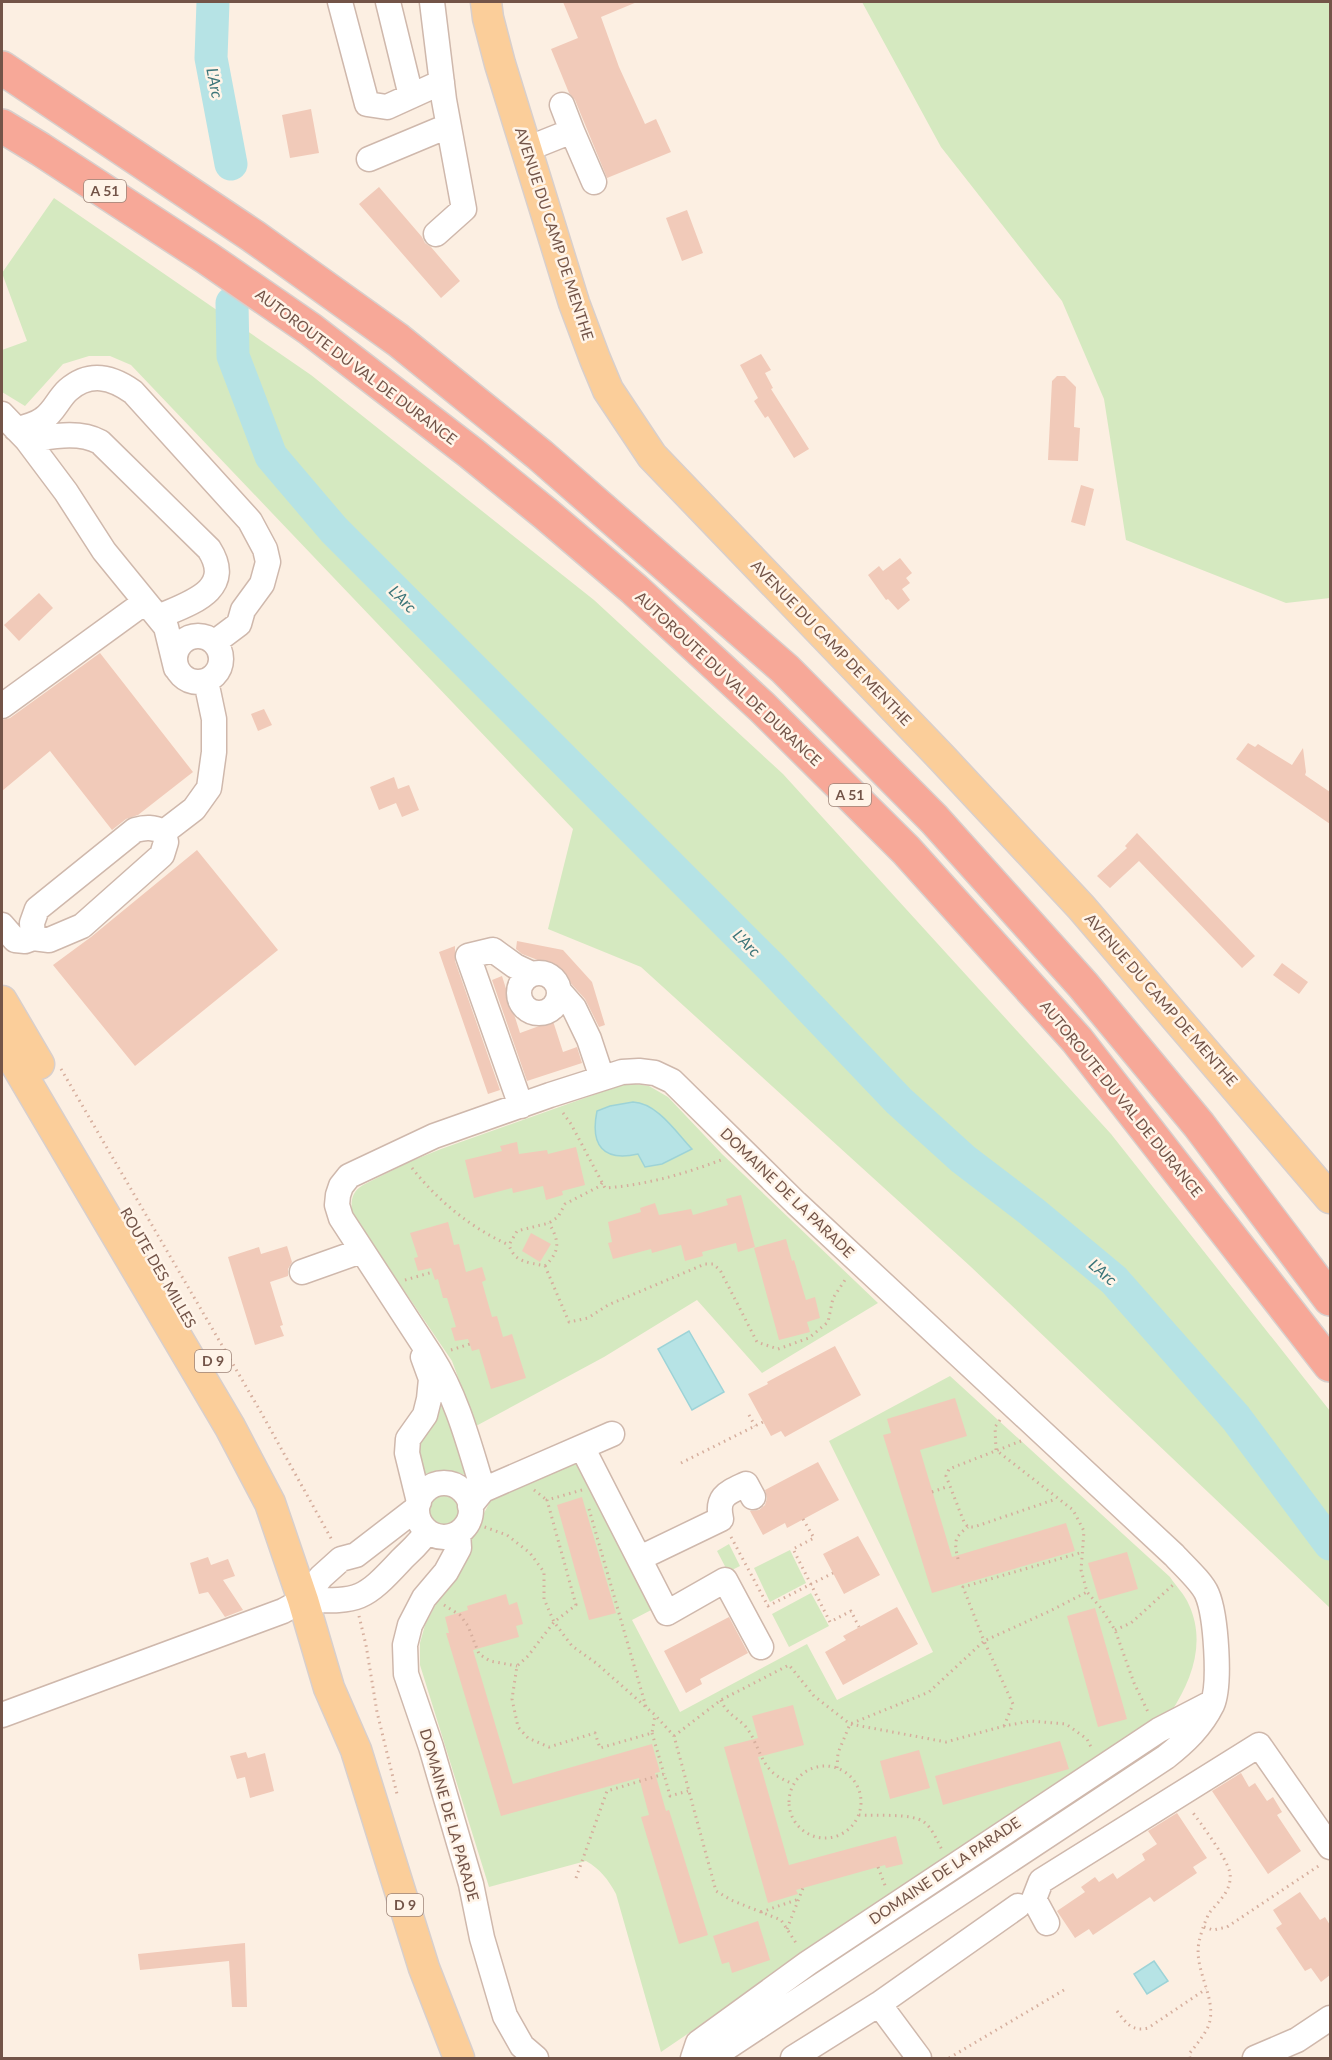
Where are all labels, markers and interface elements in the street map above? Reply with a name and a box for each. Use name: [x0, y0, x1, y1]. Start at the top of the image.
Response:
water label: L'Arc: [203, 66, 228, 100]
street label: AVENUE DU CAMP DE MENTHE: [512, 125, 598, 342]
road number: A 51: [84, 180, 126, 202]
street label: AUTOROUTE DU VAL DE DURANCE: [252, 285, 461, 448]
street label: AVENUE DU CAMP DE MENTHE: [748, 556, 916, 729]
water label: L'Arc: [386, 581, 421, 616]
street label: AUTOROUTE DU VAL DE DURANCE: [632, 587, 825, 769]
road number: A 51: [829, 784, 871, 806]
street label: AVENUE DU CAMP DE MENTHE: [1082, 909, 1242, 1089]
water label: L'Arc: [730, 925, 765, 960]
street label: AUTOROUTE DU VAL DE DURANCE: [1037, 997, 1207, 1200]
street label: DOMAINE DE LA PARADE: [717, 1124, 858, 1261]
street label: ROUTE DES MILLES: [117, 1204, 201, 1331]
water label: L'Arc: [1085, 1254, 1121, 1289]
road number: D 9: [195, 1350, 231, 1372]
street label: DOMAINE DE LA PARADE: [417, 1726, 483, 1903]
street label: DOMAINE DE LA PARADE: [865, 1813, 1024, 1928]
road number: D 9: [387, 1894, 423, 1916]

